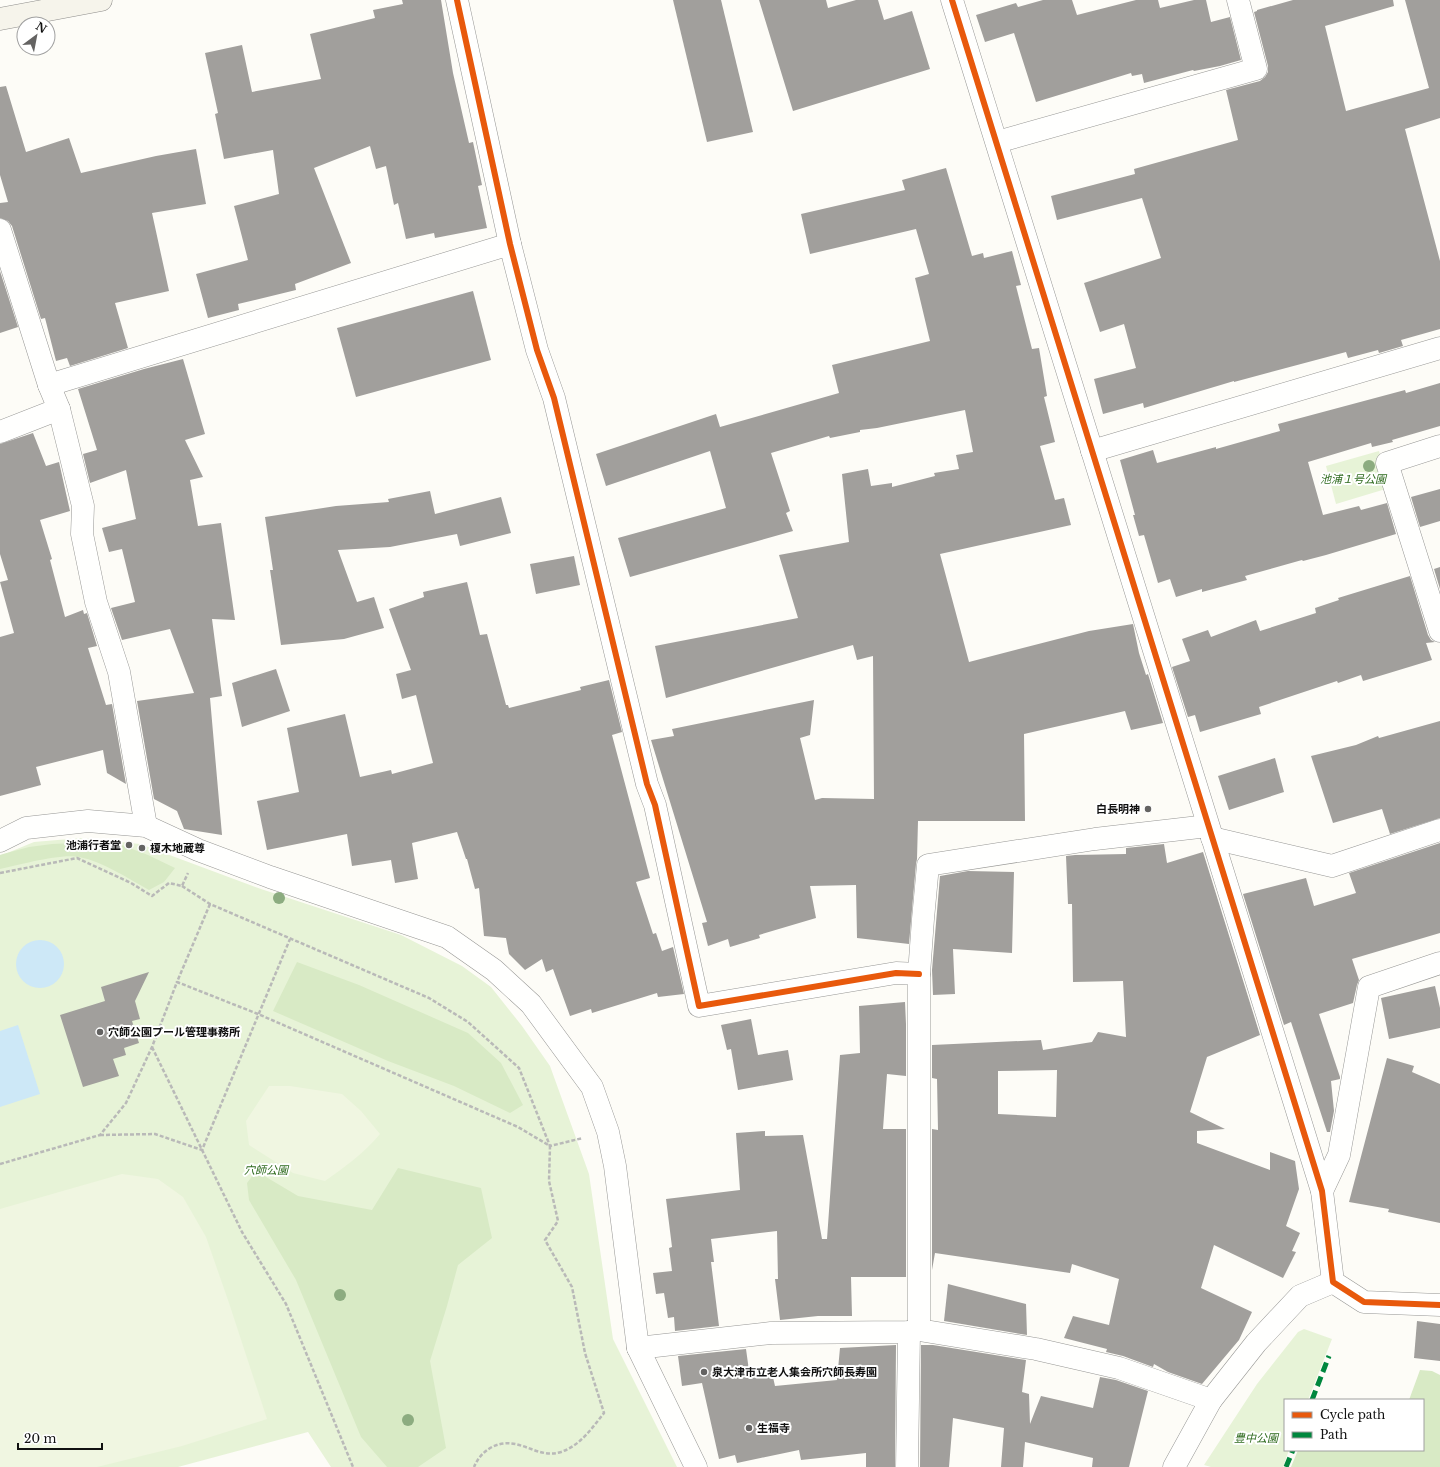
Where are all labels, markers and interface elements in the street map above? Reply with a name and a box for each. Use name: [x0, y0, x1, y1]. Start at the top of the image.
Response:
north arrow: [16, 16, 56, 56]
text: N: [33, 19, 50, 37]
park label: 池浦１号公園: [1320, 472, 1388, 486]
place label: 白長明神: [1096, 802, 1140, 816]
marker: 白長明神: [1143, 804, 1153, 814]
place label: 池浦行者堂: [66, 838, 121, 852]
marker: 池浦行者堂: [124, 840, 134, 850]
place label: 榎木地蔵尊: [150, 841, 205, 855]
marker: 榎木地蔵尊: [137, 843, 147, 853]
place label: 穴師公園プール管理事務所: [108, 1025, 240, 1039]
marker: 穴師公園プール管理事務所: [95, 1027, 105, 1037]
park label: 穴師公園: [244, 1163, 290, 1177]
place label: 泉大津市立老人集会所穴師長寿園: [712, 1365, 877, 1379]
marker: 泉大津市立老人集会所穴師長寿園: [699, 1367, 709, 1377]
legend: [1284, 1399, 1424, 1451]
text: Cycle path: [1320, 1407, 1385, 1422]
place label: 生福寺: [757, 1421, 790, 1435]
marker: 生福寺: [744, 1423, 754, 1433]
scale bar: [18, 1425, 102, 1451]
text: Path: [1320, 1427, 1348, 1442]
text: 20 m: [24, 1431, 56, 1446]
park label: 豊中公園: [1234, 1431, 1280, 1445]

